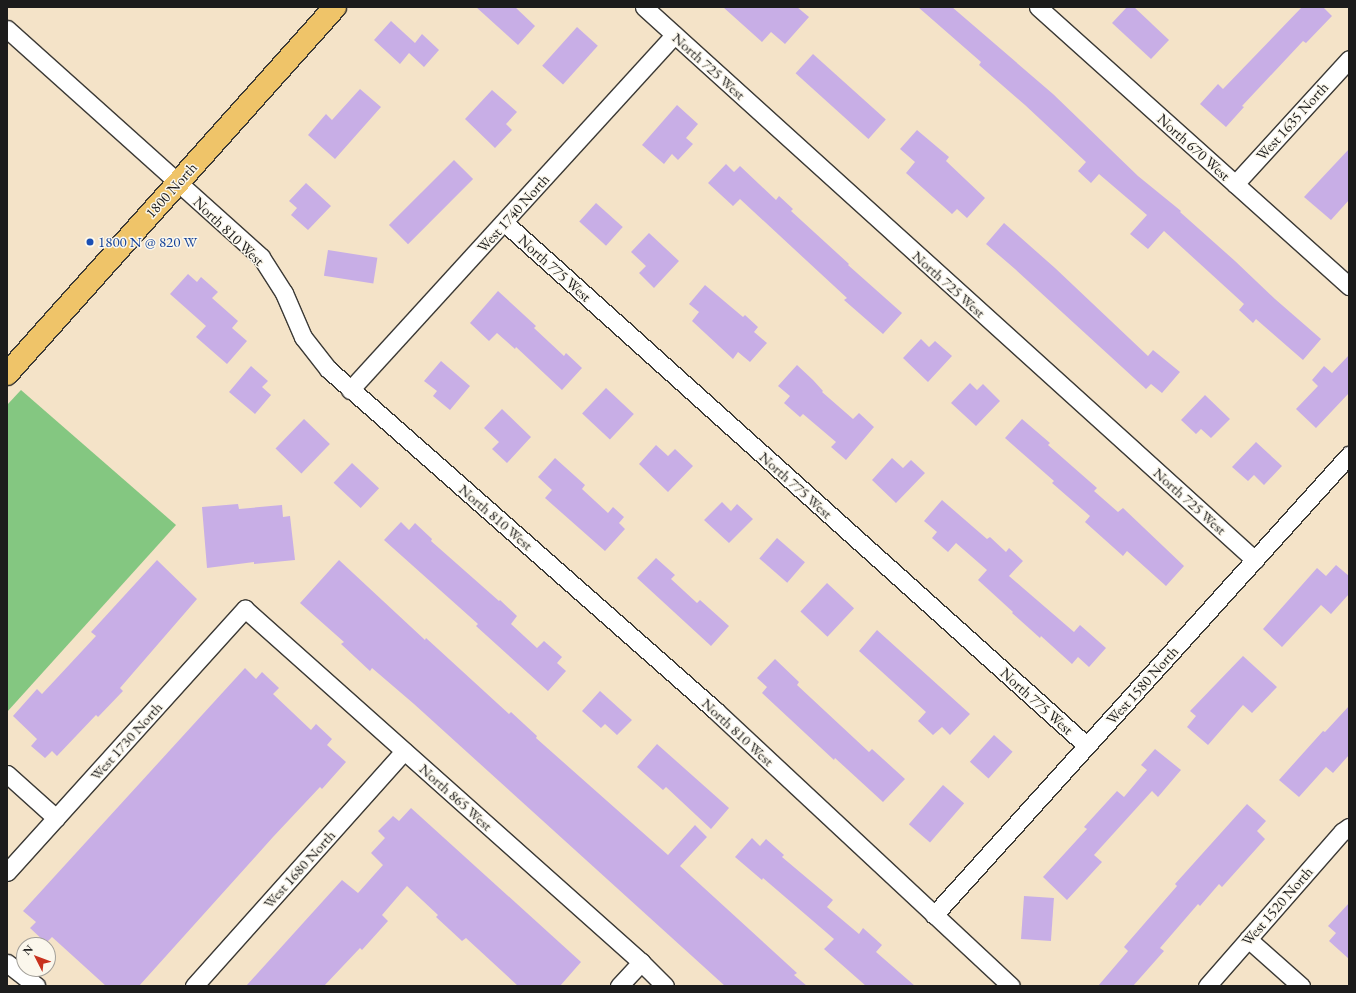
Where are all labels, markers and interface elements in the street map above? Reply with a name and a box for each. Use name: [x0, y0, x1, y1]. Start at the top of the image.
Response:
street label: North 725 West: [669, 29, 749, 103]
street label: West 1635 North: [1252, 78, 1332, 164]
street label: North 670 West: [1154, 110, 1234, 184]
street label: 1800 North: [141, 159, 201, 221]
street label: West 1740 North: [473, 170, 553, 256]
street label: North 810 West: [190, 193, 268, 269]
street label: North 775 West: [515, 231, 595, 305]
place label: 1800 N @ 820 W: [98, 233, 197, 251]
marker: 1800 N @ 820 W: [85, 237, 95, 247]
street label: North 725 West: [909, 247, 989, 321]
street label: North 775 West: [756, 448, 836, 522]
street label: North 725 West: [1150, 464, 1230, 538]
street label: North 810 West: [455, 480, 537, 554]
street label: West 1580 North: [1102, 642, 1182, 728]
street label: North 775 West: [997, 664, 1077, 738]
street label: North 810 West: [698, 694, 778, 770]
street label: West 1730 North: [86, 698, 166, 784]
street label: North 865 West: [416, 760, 496, 834]
street label: West 1680 North: [259, 826, 339, 912]
street label: West 1520 North: [1238, 863, 1316, 949]
north arrow: [16, 937, 56, 977]
text: N: [20, 942, 36, 958]

